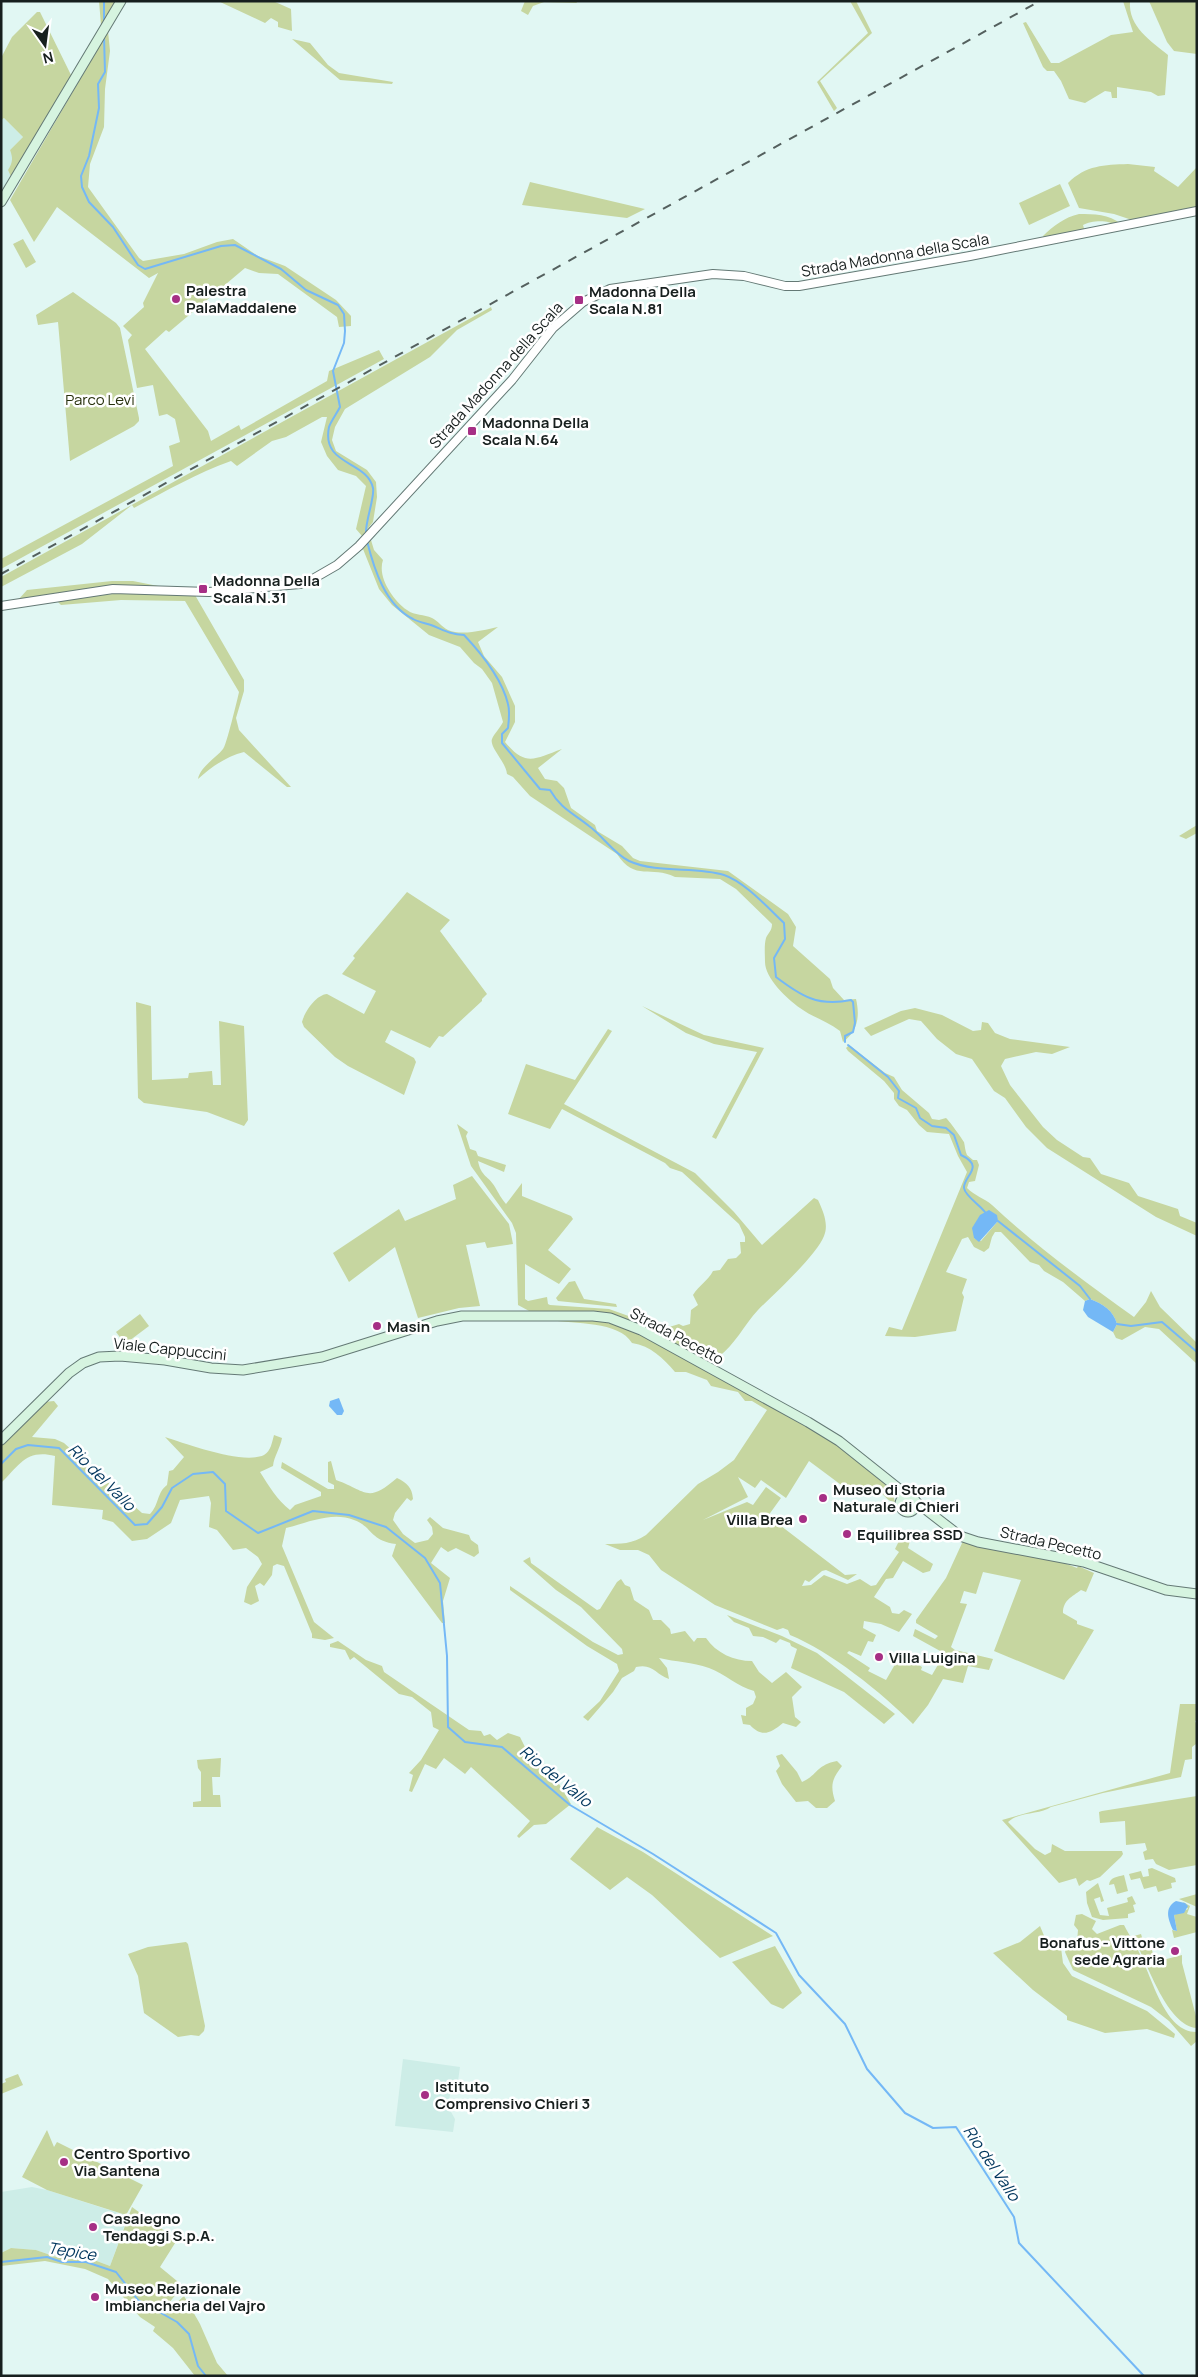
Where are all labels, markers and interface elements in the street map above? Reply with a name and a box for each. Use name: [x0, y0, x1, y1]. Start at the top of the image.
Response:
north arrow: [20, 20, 70, 70]
text: N: [41, 48, 55, 69]
street label: Strada Madonna della Scala: [799, 228, 991, 282]
place label: Palestra PalaMaddalene: [186, 280, 297, 318]
place label: Madonna Della Scala N.81: [589, 281, 696, 319]
marker: Palestra PalaMaddalene: [170, 293, 182, 305]
marker: Madonna Della Scala N.81: [573, 294, 585, 306]
street label: Strada Madonna della Scala: [424, 297, 568, 453]
park label: Parco Levi: [65, 389, 135, 410]
place label: Madonna Della Scala N.64: [482, 412, 589, 450]
marker: Madonna Della Scala N.64: [466, 425, 478, 437]
place label: Madonna Della Scala N.31: [213, 570, 320, 608]
marker: Madonna Della Scala N.31: [197, 583, 209, 595]
street label: Strada Pecetto: [626, 1302, 728, 1370]
place label: Masin: [387, 1316, 430, 1337]
marker: Masin: [371, 1320, 383, 1332]
street label: Viale Cappuccini: [112, 1333, 228, 1365]
water label: Rio del Vallo: [63, 1438, 142, 1517]
place label: Museo di Storia Naturale di Chieri: [833, 1479, 959, 1517]
marker: Museo di Storia Naturale di Chieri: [817, 1492, 829, 1504]
place label: Villa Brea: [727, 1509, 793, 1530]
marker: Villa Brea: [797, 1513, 809, 1525]
street label: Strada Pecetto: [998, 1521, 1104, 1565]
place label: Equilibrea SSD: [857, 1524, 963, 1545]
marker: Equilibrea SSD: [841, 1528, 853, 1540]
place label: Villa Luigina: [889, 1647, 976, 1668]
marker: Villa Luigina: [873, 1651, 885, 1663]
water label: Rio del Vallo: [515, 1740, 598, 1813]
place label: Bonafus - Vittone sede Agraria: [1040, 1932, 1165, 1970]
marker: Bonafus - Vittone sede Agraria: [1169, 1945, 1181, 1957]
place label: Istituto Comprensivo Chieri 3: [435, 2076, 590, 2114]
marker: Istituto Comprensivo Chieri 3: [419, 2089, 431, 2101]
water label: Rio del Vallo: [959, 2121, 1026, 2206]
place label: Centro Sportivo Via Santena: [74, 2143, 190, 2181]
marker: Centro Sportivo Via Santena: [58, 2156, 70, 2168]
place label: Casalegno Tendaggi S.p.A.: [103, 2208, 215, 2246]
marker: Casalegno Tendaggi S.p.A.: [87, 2221, 99, 2233]
water label: Tepice: [46, 2236, 99, 2266]
place label: Museo Relazionale Imbiancheria del Vajro: [105, 2278, 265, 2316]
marker: Museo Relazionale Imbiancheria del Vajro: [89, 2291, 101, 2303]

